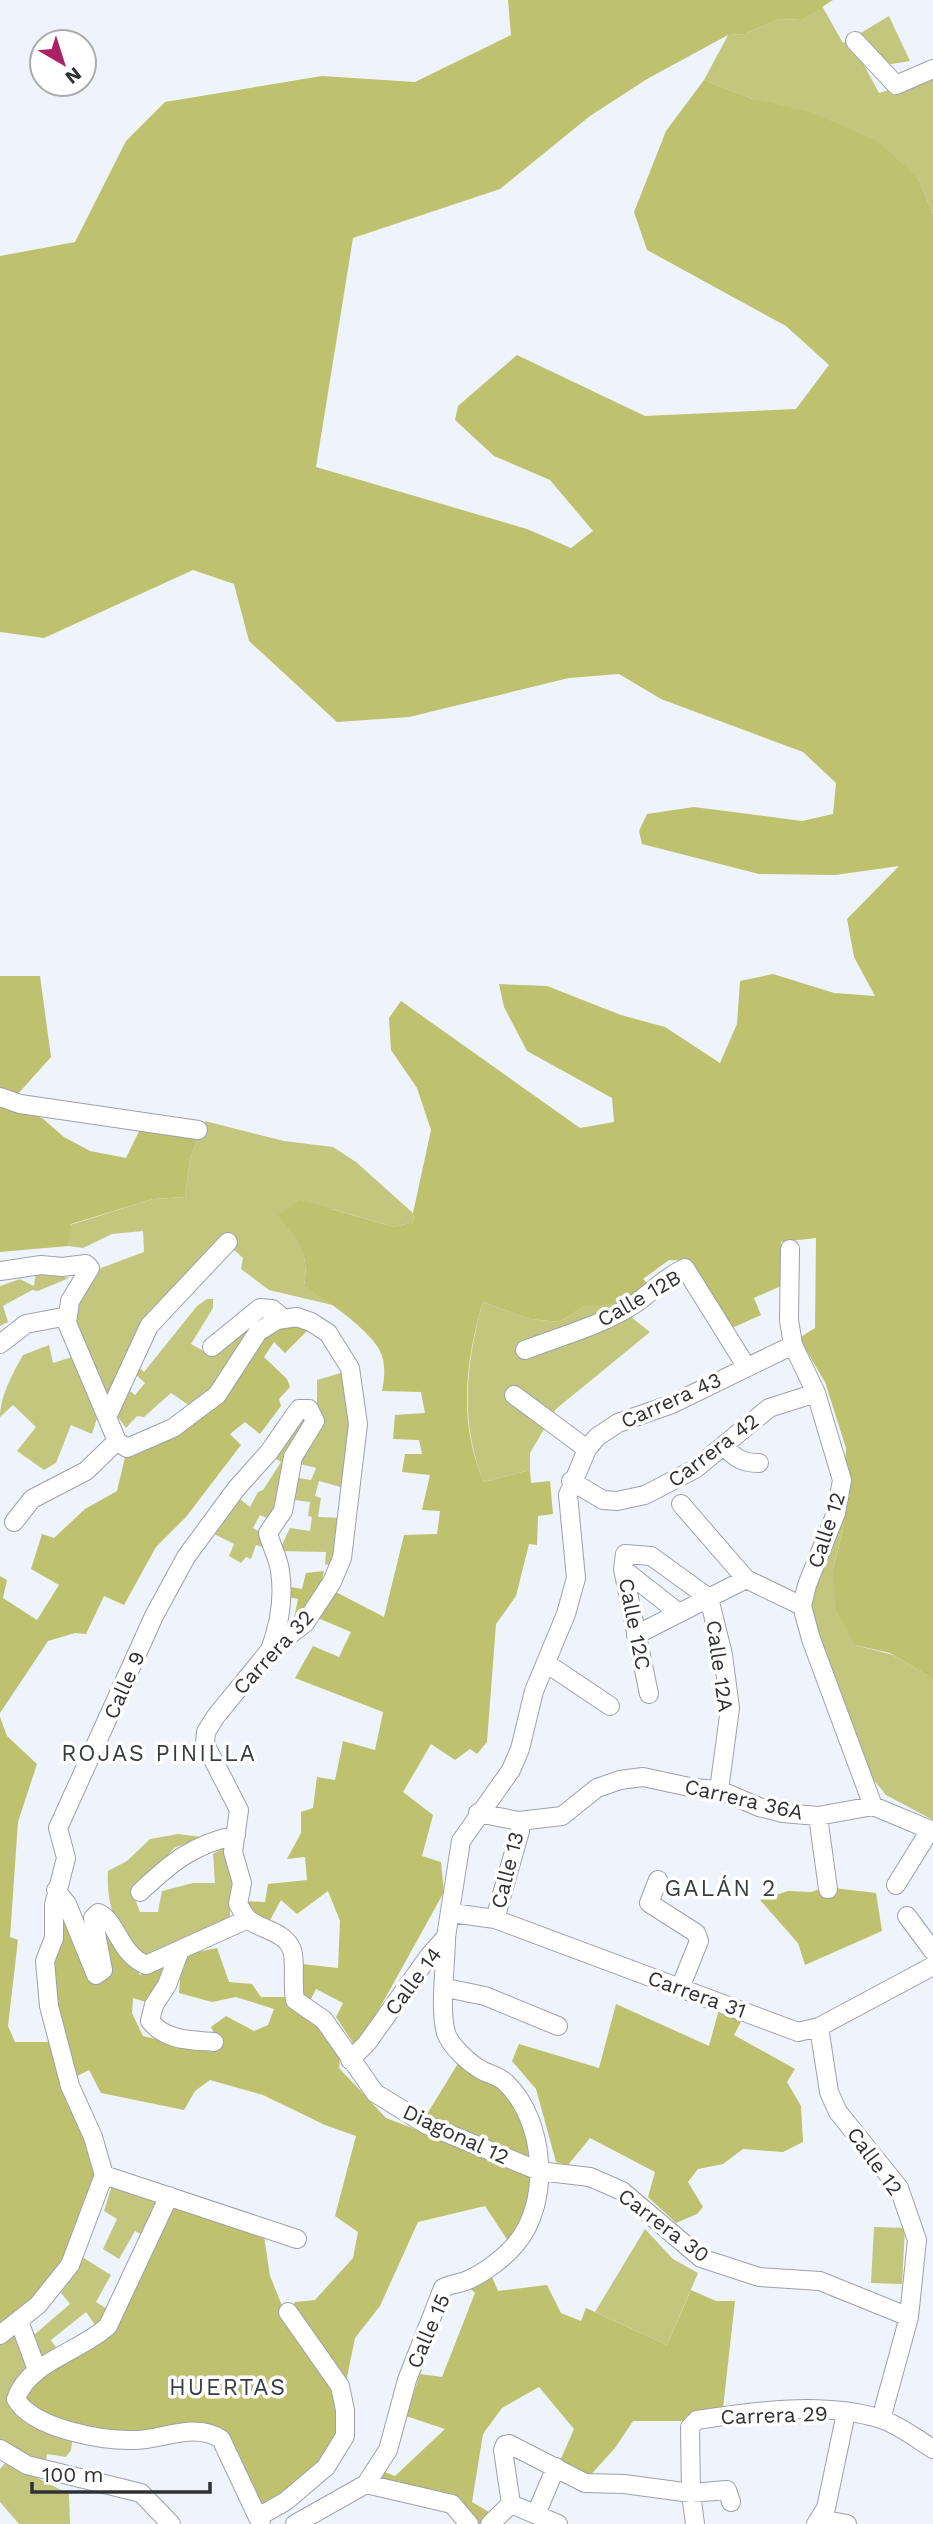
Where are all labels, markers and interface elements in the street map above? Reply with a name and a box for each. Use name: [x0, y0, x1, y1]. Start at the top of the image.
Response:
north arrow: [28, 28, 98, 98]
text: N: [61, 62, 86, 89]
street label: Calle 12B: [593, 1264, 685, 1332]
street label: Carrera 43: [617, 1367, 725, 1433]
street label: Carrera 42: [663, 1408, 763, 1492]
street label: Calle 12: [802, 1489, 850, 1571]
street label: Calle 12C: [614, 1576, 656, 1672]
street label: Carrera 32: [228, 1605, 318, 1699]
street label: Calle 12A: [701, 1619, 739, 1714]
street label: Calle 9: [98, 1647, 150, 1723]
district label: ROJAS PINILLA: [61, 1740, 257, 1767]
street label: Carrera 36A: [682, 1773, 806, 1825]
street label: Calle 13: [485, 1829, 529, 1911]
district label: GALÁN 2: [665, 1875, 777, 1902]
street label: Calle 14: [379, 1942, 447, 2020]
street label: Carrera 31: [645, 1965, 749, 2023]
street label: Diagonal 12: [399, 2099, 513, 2169]
street label: Calle 12: [842, 2122, 908, 2200]
street label: Carrera 30: [614, 2183, 714, 2267]
street label: Calle 15: [401, 2290, 455, 2372]
district label: HUERTAS: [169, 2374, 287, 2401]
street label: Carrera 29: [720, 2401, 828, 2429]
scale bar: [32, 2450, 210, 2494]
text: 100 m: [42, 2462, 104, 2487]

